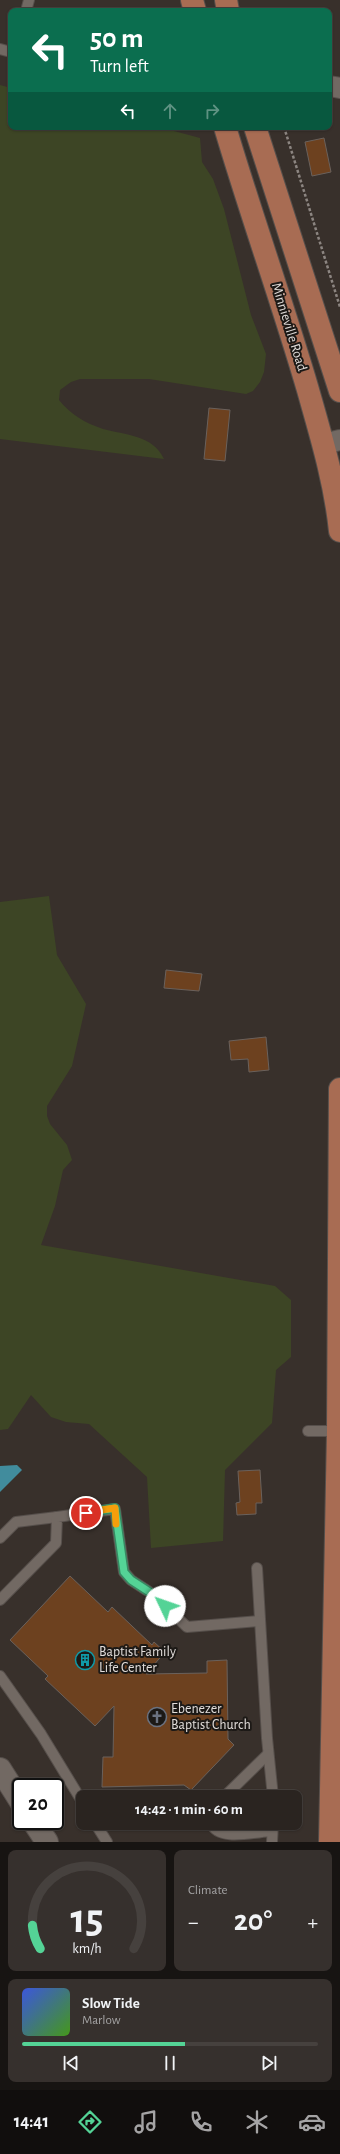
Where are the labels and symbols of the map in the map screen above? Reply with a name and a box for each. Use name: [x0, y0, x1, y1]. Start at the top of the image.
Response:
street label: Minnieville Road: [269, 281, 309, 373]
pin: [69, 1496, 103, 1530]
position arrow: [144, 1585, 186, 1627]
place label: Baptist Family Life Center: [99, 1645, 176, 1675]
building icon: Baptist Family Life Center: [74, 1649, 96, 1671]
place label: Ebenezer Baptist Church: [171, 1702, 251, 1732]
church icon: Ebenezer Baptist Church: [146, 1706, 168, 1728]
speed limit sign: 20: [12, 1778, 64, 1830]

